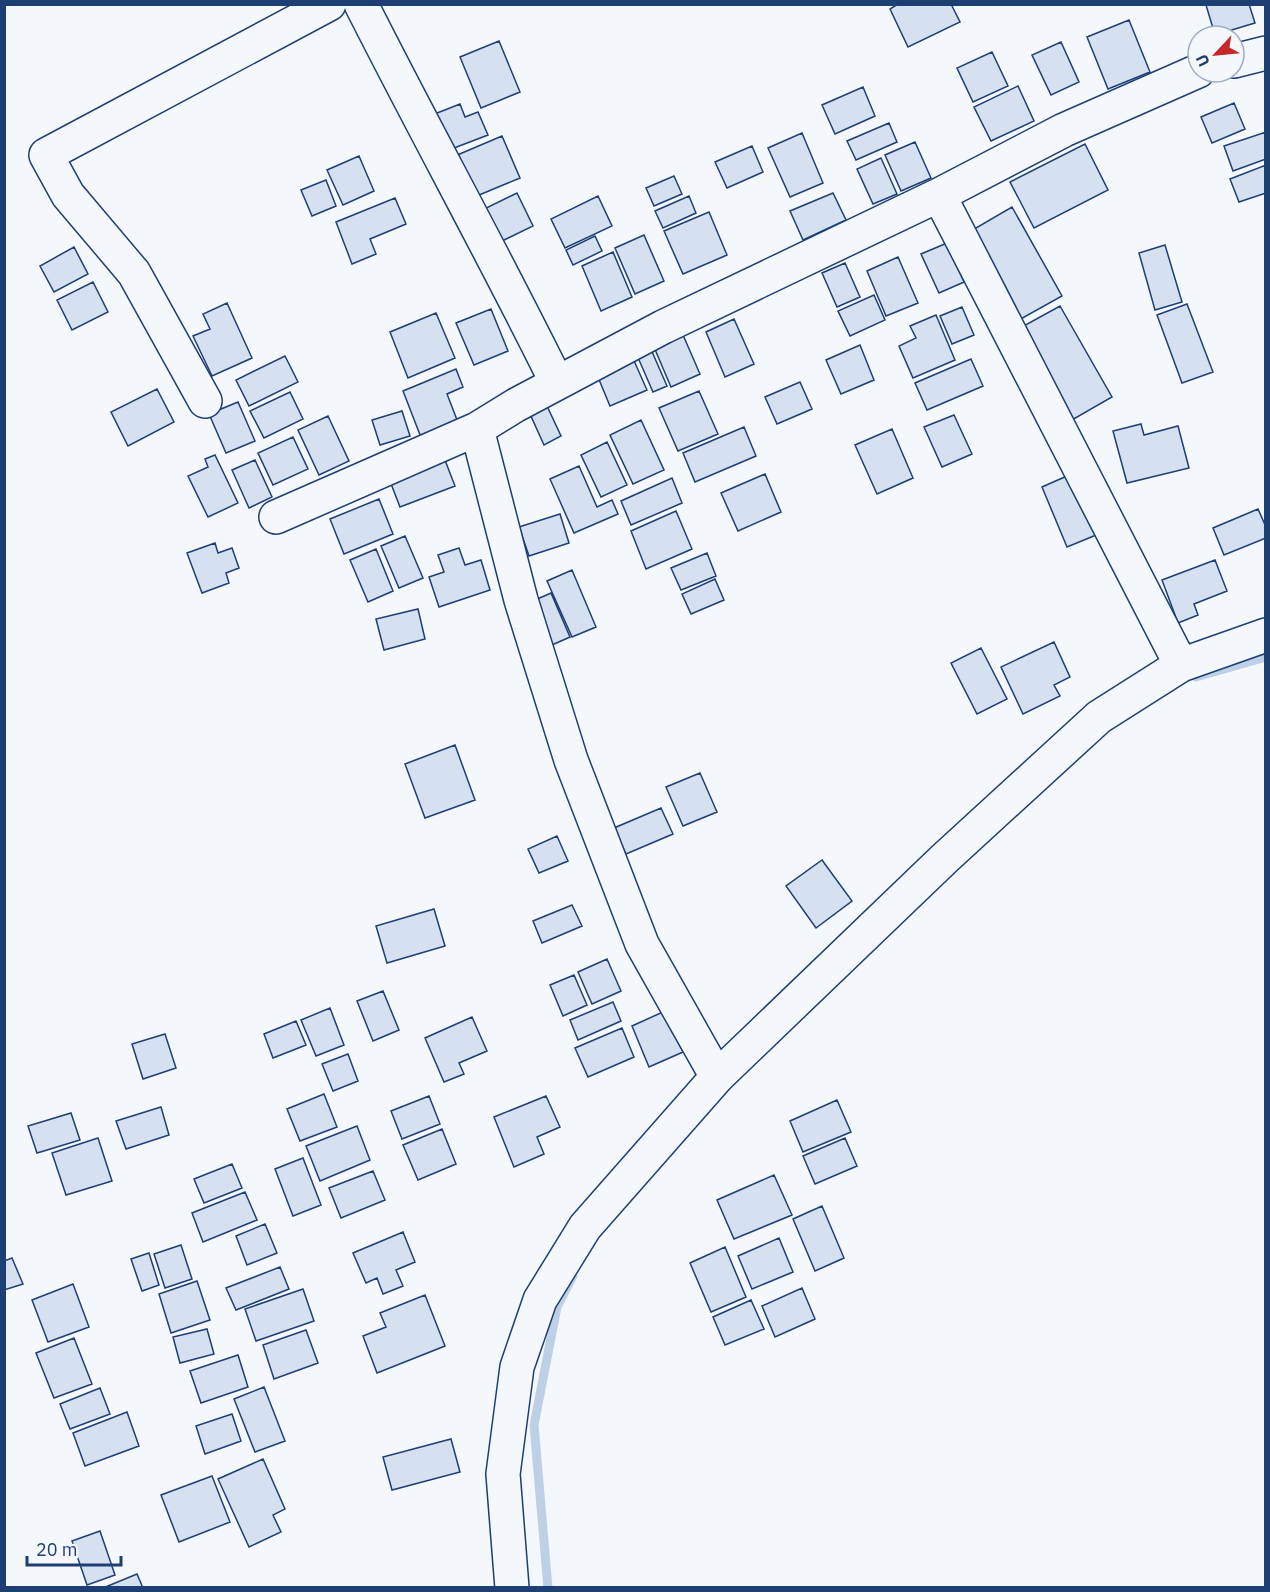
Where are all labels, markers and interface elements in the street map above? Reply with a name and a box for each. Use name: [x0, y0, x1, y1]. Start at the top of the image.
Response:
north arrow: [1186, 24, 1246, 84]
text: U: [1191, 51, 1214, 70]
scale bar: [27, 1529, 122, 1567]
text: 20 m: [36, 1538, 78, 1561]

